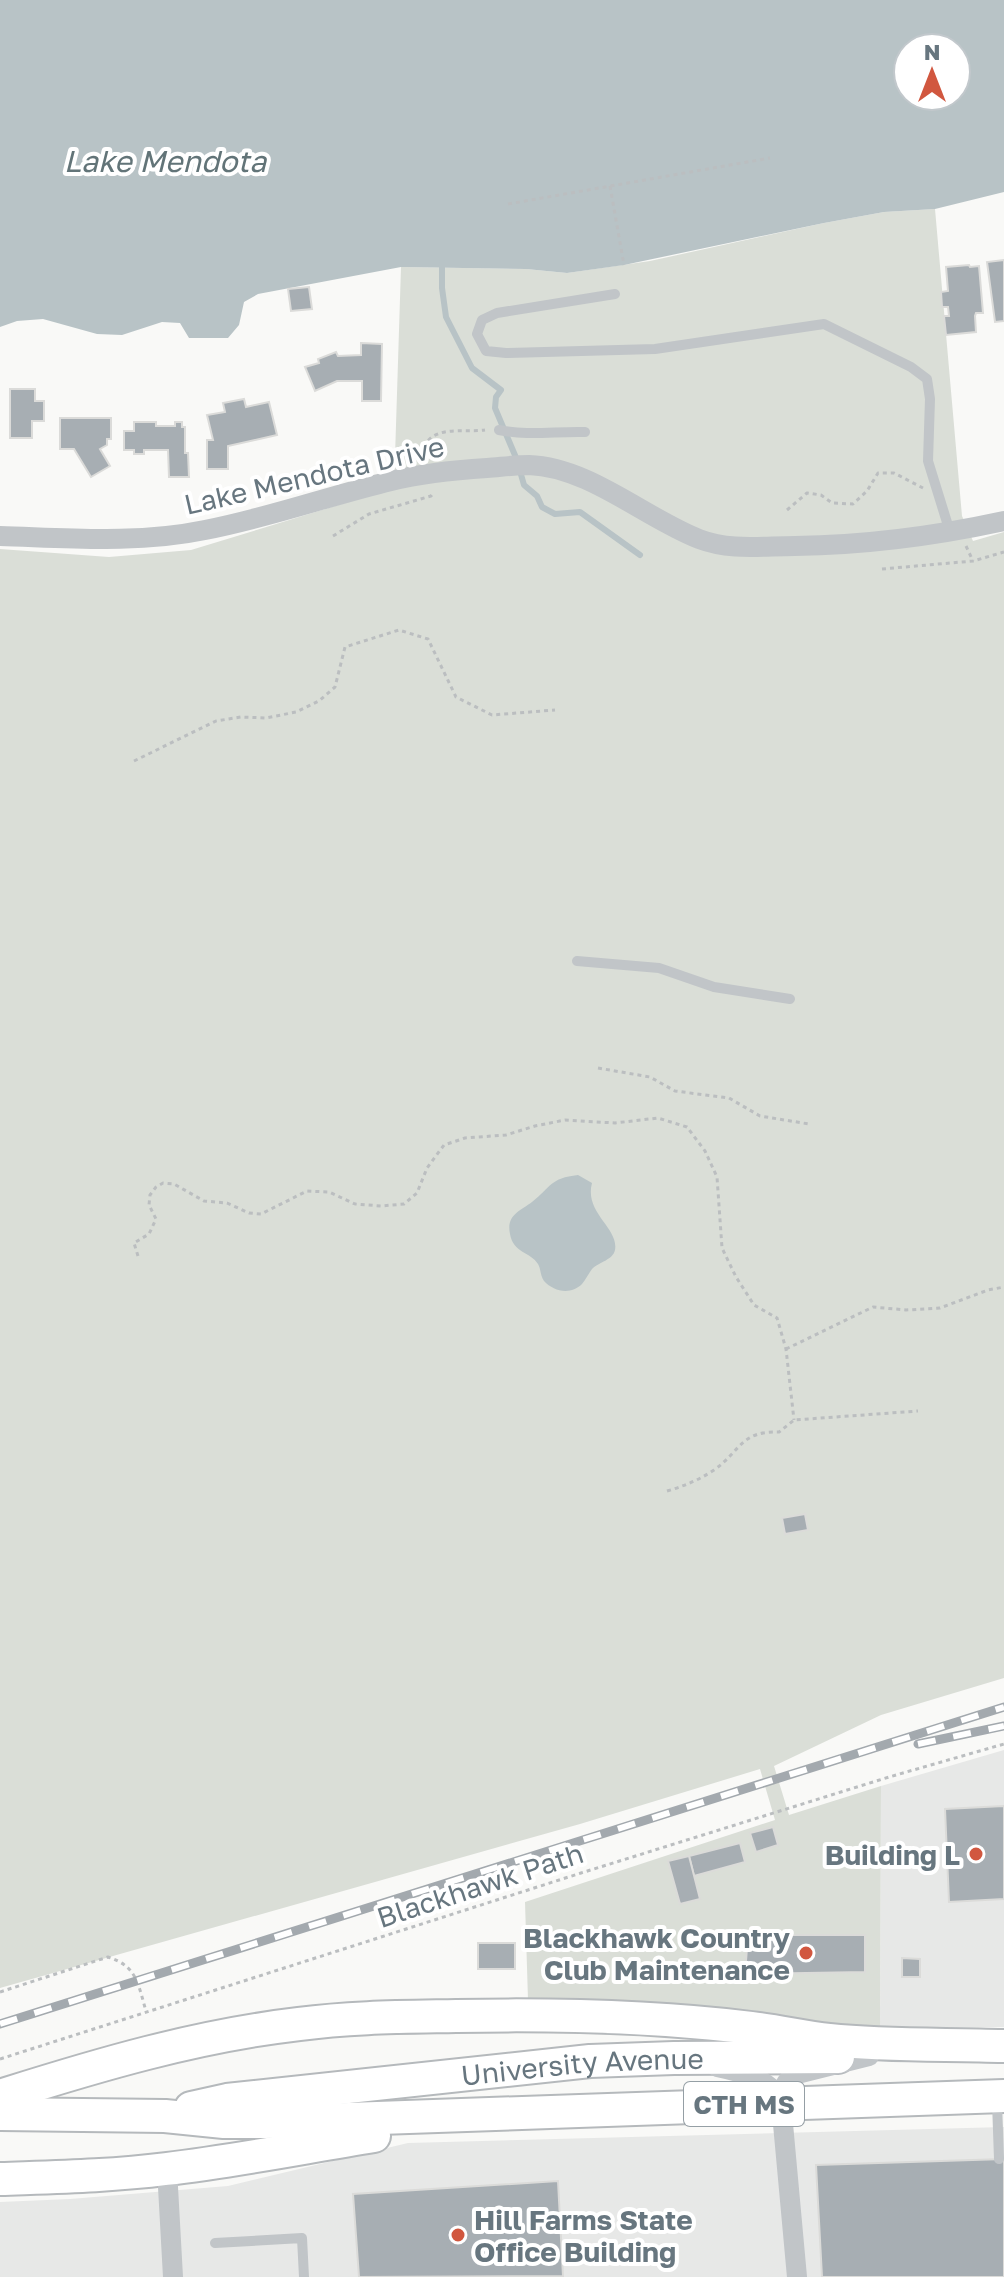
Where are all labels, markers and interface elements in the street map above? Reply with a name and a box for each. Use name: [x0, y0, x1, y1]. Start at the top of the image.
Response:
north arrow: [892, 32, 972, 112]
text: N: [924, 38, 940, 65]
water label: Lake Mendota: [64, 143, 267, 179]
street label: Lake Mendota Drive: [181, 429, 447, 521]
street label: Blackhawk Path: [373, 1836, 587, 1934]
place label: Building L: [825, 1838, 960, 1871]
marker: Building L: [967, 1845, 985, 1863]
place label: Blackhawk Country Club Maintenance: [523, 1921, 790, 1986]
marker: Blackhawk Country Club Maintenance: [797, 1944, 815, 1962]
street label: University Avenue: [459, 2041, 704, 2091]
road number: CTH MS: [684, 2082, 804, 2126]
place label: Hill Farms State Office Building: [474, 2203, 693, 2268]
marker: Hill Farms State Office Building: [449, 2226, 467, 2244]

